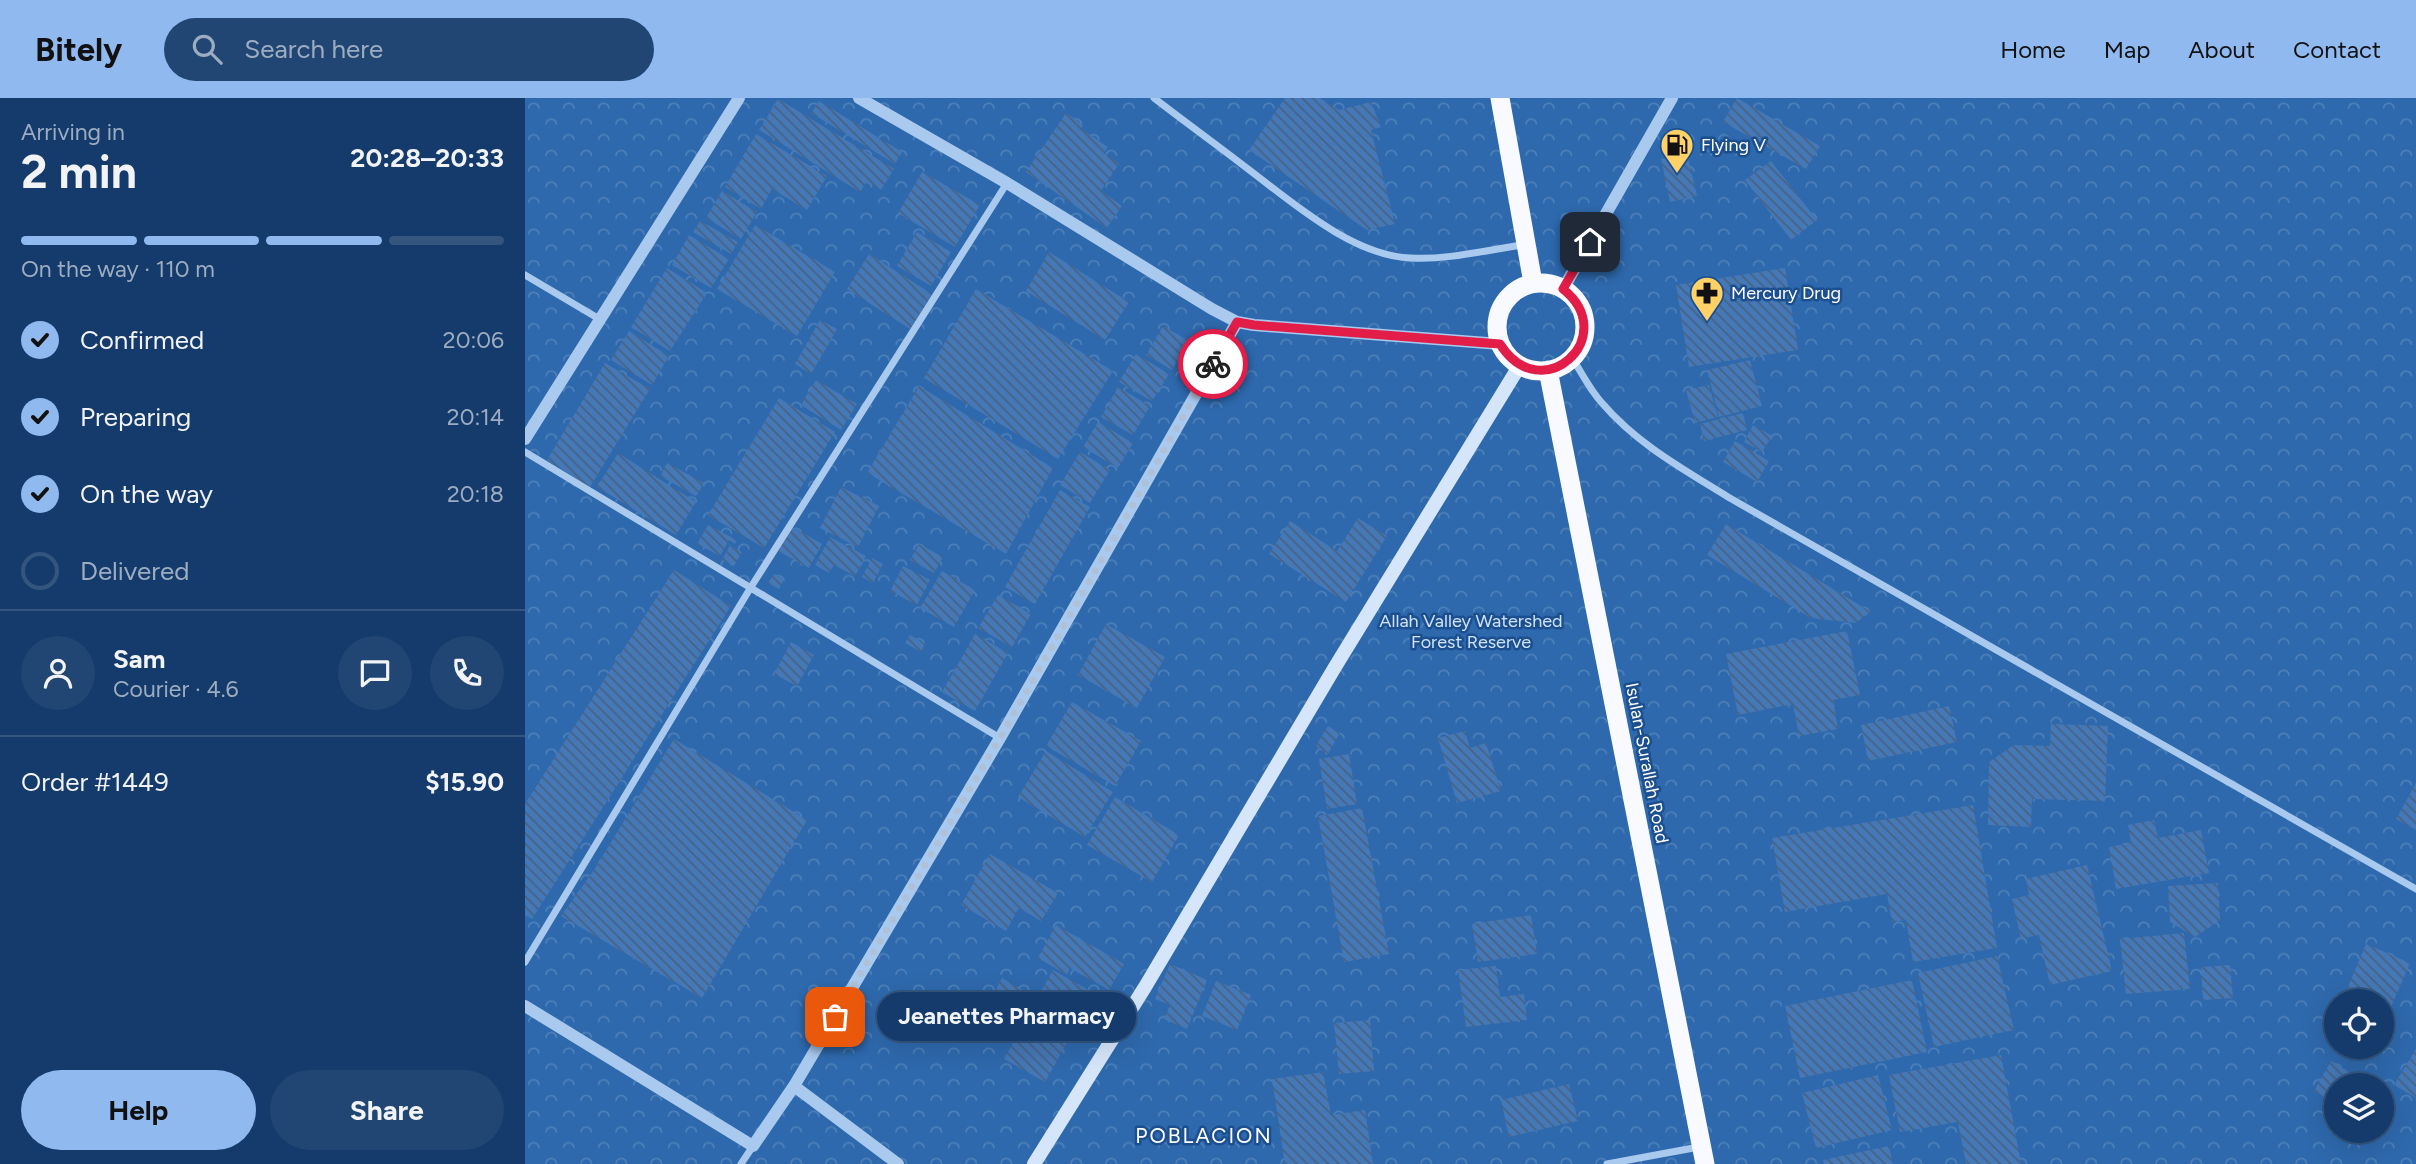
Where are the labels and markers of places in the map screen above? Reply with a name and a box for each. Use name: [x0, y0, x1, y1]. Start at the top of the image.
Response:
fuel station icon: Flying V: [1658, 126, 1696, 175]
place label: Flying V: [1701, 134, 1766, 156]
pin: [1560, 212, 1620, 272]
pharmacy icon: Mercury Drug: [1688, 274, 1726, 323]
place label: Mercury Drug: [1731, 282, 1841, 304]
pin: [805, 987, 865, 1047]
callout: Jeanettes Pharmacy: [877, 992, 1136, 1042]

